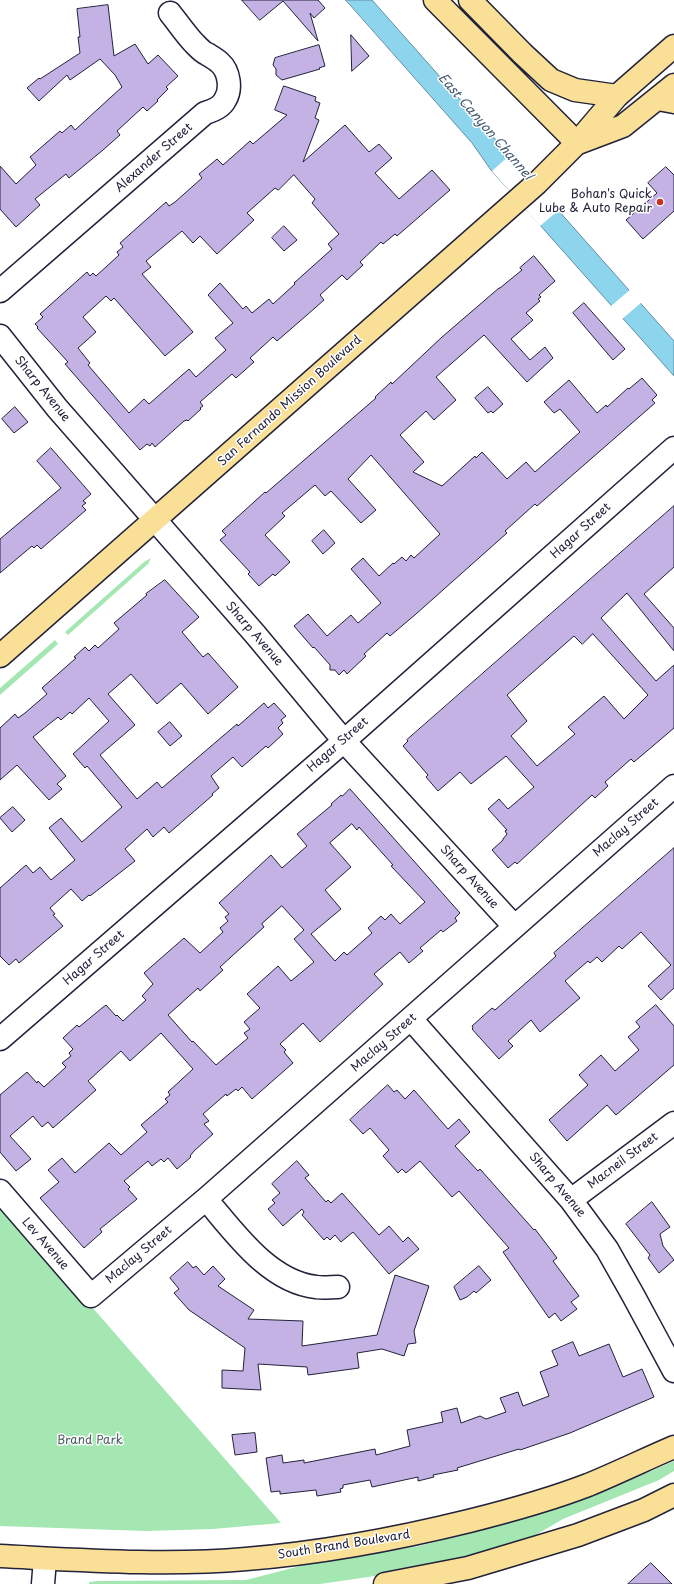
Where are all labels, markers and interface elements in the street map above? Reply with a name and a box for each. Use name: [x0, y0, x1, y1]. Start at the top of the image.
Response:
water label: East Canyon Channel: [435, 71, 535, 183]
street label: Alexander Street: [112, 120, 196, 196]
place label: Bohan's Quick Lube & Auto Repair: [539, 188, 652, 216]
marker: Bohan's Quick Lube & Auto Repair: [655, 197, 665, 207]
street label: San Fernando Mission Boulevard: [215, 333, 365, 469]
street label: Sharp Avenue: [11, 353, 73, 425]
street label: Hagar Street: [548, 500, 614, 562]
street label: Sharp Avenue: [222, 599, 286, 669]
street label: Hagar Street: [305, 715, 371, 775]
street label: Maclay Street: [590, 796, 662, 860]
street label: Sharp Avenue: [437, 842, 501, 912]
street label: Hagar Street: [61, 928, 127, 988]
street label: Maclay Street: [348, 1011, 420, 1075]
street label: Macneil Street: [585, 1130, 661, 1192]
street label: Sharp Avenue: [526, 1150, 588, 1220]
street label: Lev Avenue: [19, 1215, 71, 1273]
street label: Maclay Street: [103, 1223, 175, 1287]
park label: Brand Park: [57, 1434, 123, 1448]
street label: South Brand Boulevard: [277, 1527, 411, 1563]

